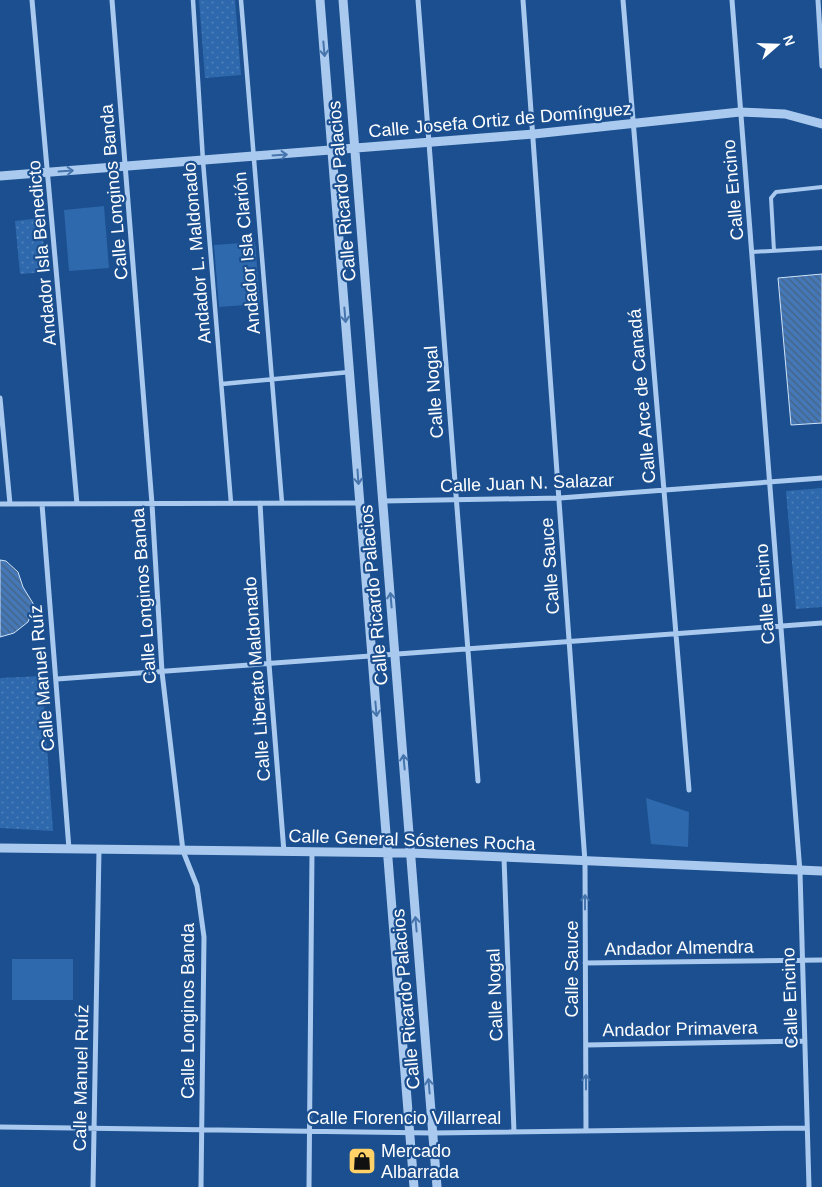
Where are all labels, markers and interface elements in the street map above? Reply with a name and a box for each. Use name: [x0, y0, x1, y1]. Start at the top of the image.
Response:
north arrow: [752, 20, 802, 70]
text: N: [780, 33, 798, 48]
one-way arrow: [319, 40, 329, 56]
street label: Calle Josefa Ortiz de Domínguez: [368, 99, 632, 141]
street label: Calle Ricardo Palacios: [324, 100, 360, 282]
street label: Calle Longinos Banda: [96, 102, 132, 281]
street label: Calle Encino: [719, 139, 747, 241]
one-way arrow: [272, 150, 288, 159]
street label: Andador Isla Benedicto: [24, 159, 60, 347]
street label: Andador L. Maldonado: [179, 161, 215, 345]
one-way arrow: [58, 166, 74, 176]
street label: Andador Isla Clarión: [230, 171, 264, 335]
one-way arrow: [340, 307, 350, 323]
street label: Calle Arce de Canadá: [624, 307, 660, 484]
street label: Calle Nogal: [421, 345, 447, 439]
one-way arrow: [353, 469, 363, 485]
street label: Calle Juan N. Salazar: [440, 470, 614, 496]
street label: Calle Ricardo Palacios: [356, 504, 392, 686]
street label: Calle Longinos Banda: [128, 506, 160, 685]
street label: Calle Sauce: [537, 517, 563, 615]
street label: Calle Encino: [751, 543, 779, 645]
street label: Calle Liberato Maldonado: [240, 576, 274, 782]
one-way arrow: [386, 592, 395, 608]
street label: Calle Manuel Ruíz: [26, 604, 58, 752]
one-way arrow: [372, 701, 381, 717]
one-way arrow: [399, 754, 408, 770]
street label: Calle General Sóstenes Rocha: [288, 826, 537, 854]
one-way arrow: [580, 895, 590, 911]
street label: Calle Ricardo Palacios: [388, 908, 424, 1090]
one-way arrow: [412, 916, 421, 932]
street label: Calle Sauce: [562, 920, 582, 1018]
street label: Calle Longinos Banda: [178, 922, 198, 1099]
street label: Andador Almendra: [604, 937, 755, 959]
street label: Calle Encino: [778, 947, 802, 1049]
street label: Calle Nogal: [483, 948, 507, 1042]
street label: Calle Manuel Ruíz: [70, 1004, 92, 1152]
street label: Andador Primavera: [602, 1018, 759, 1040]
one-way arrow: [581, 1075, 591, 1091]
one-way arrow: [425, 1078, 434, 1094]
street label: Calle Florencio Villarreal: [307, 1108, 501, 1128]
place label: Mercado Albarrada: [381, 1141, 460, 1182]
shop icon: Mercado Albarrada: [347, 1146, 377, 1176]

